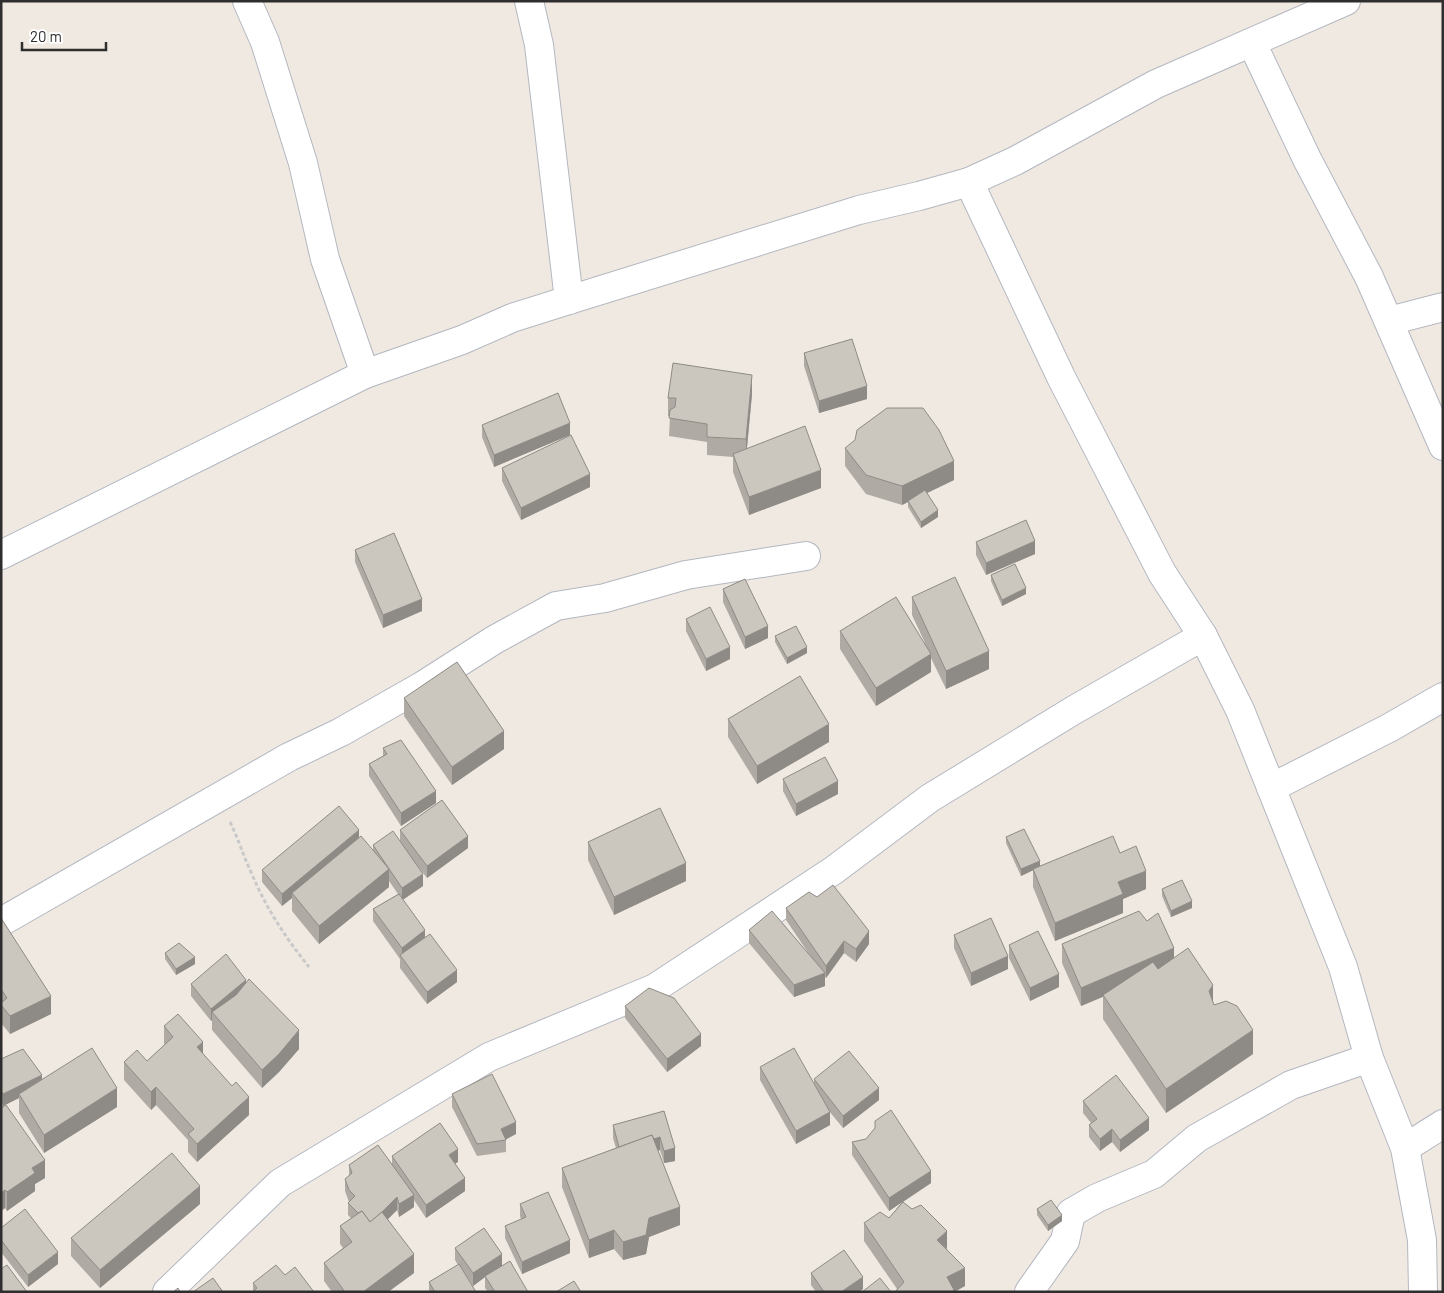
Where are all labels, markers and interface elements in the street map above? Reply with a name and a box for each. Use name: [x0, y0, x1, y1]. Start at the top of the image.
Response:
scale bar: [22, 20, 106, 52]
text: 20 m: [30, 27, 62, 45]

